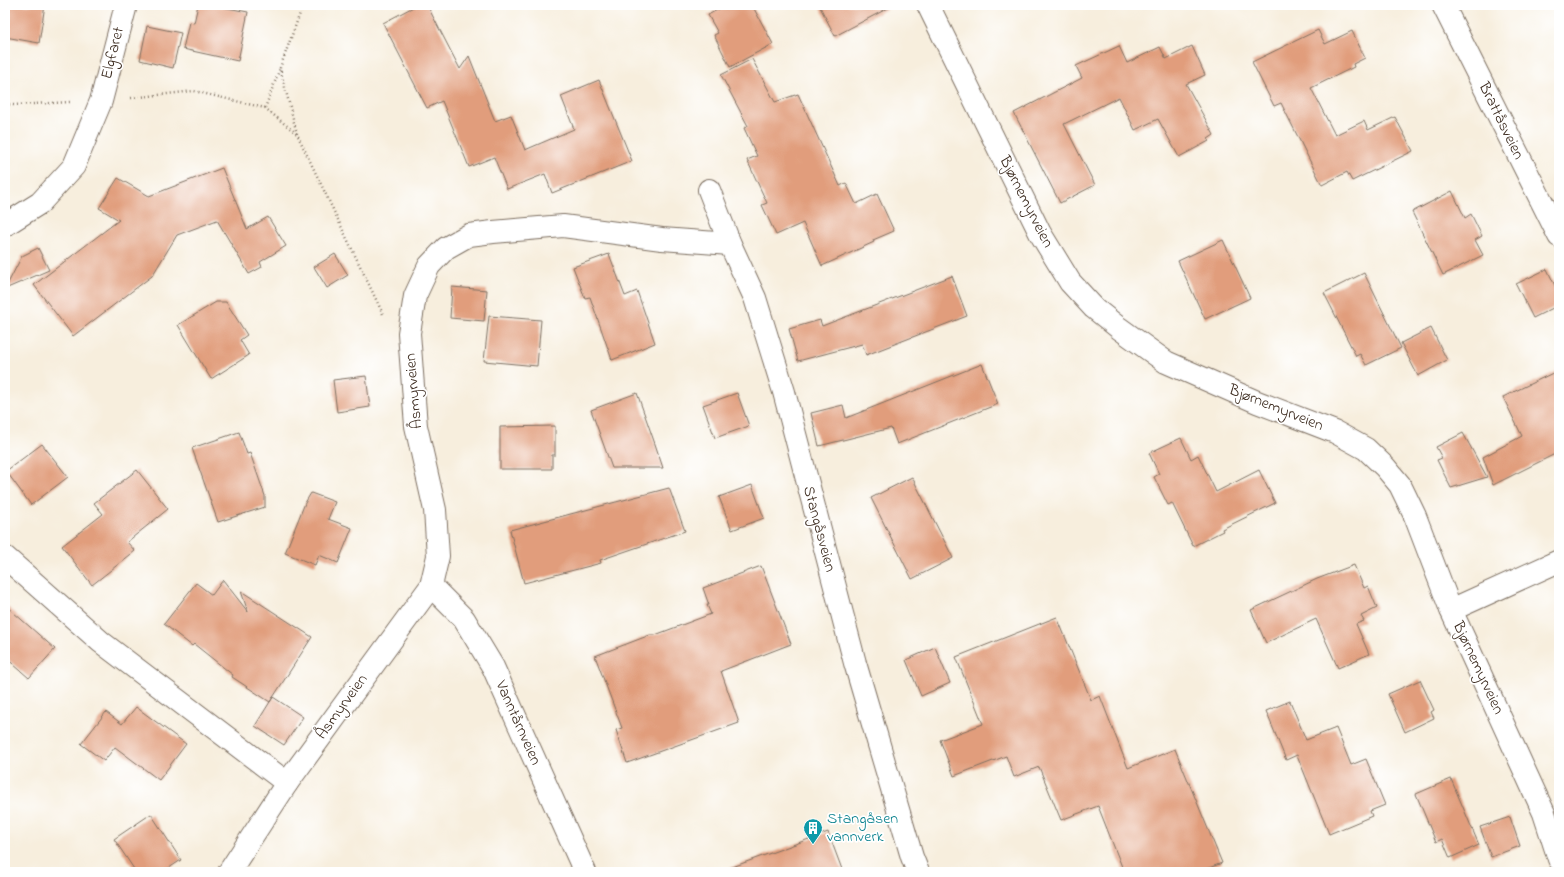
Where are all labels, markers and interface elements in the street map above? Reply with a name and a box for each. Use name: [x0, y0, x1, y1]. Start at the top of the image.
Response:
street label: Elgfaret: [95, 24, 131, 82]
street label: Brattåsveien: [1471, 77, 1530, 164]
street label: Bjørnemyrveien: [992, 151, 1060, 252]
street label: Åsmyrveien: [399, 352, 429, 430]
street label: Bjørnemyrveien: [1224, 378, 1327, 438]
street label: Stangåsveien: [796, 483, 842, 575]
street label: Bjørnemyrveien: [1445, 617, 1510, 719]
street label: Åsmyrveien: [310, 669, 374, 745]
street label: Vanntårnveien: [488, 676, 547, 769]
place label: Stangåsen vannverk: [827, 807, 898, 849]
building icon: Stangåsen vannverk: [802, 817, 824, 845]

